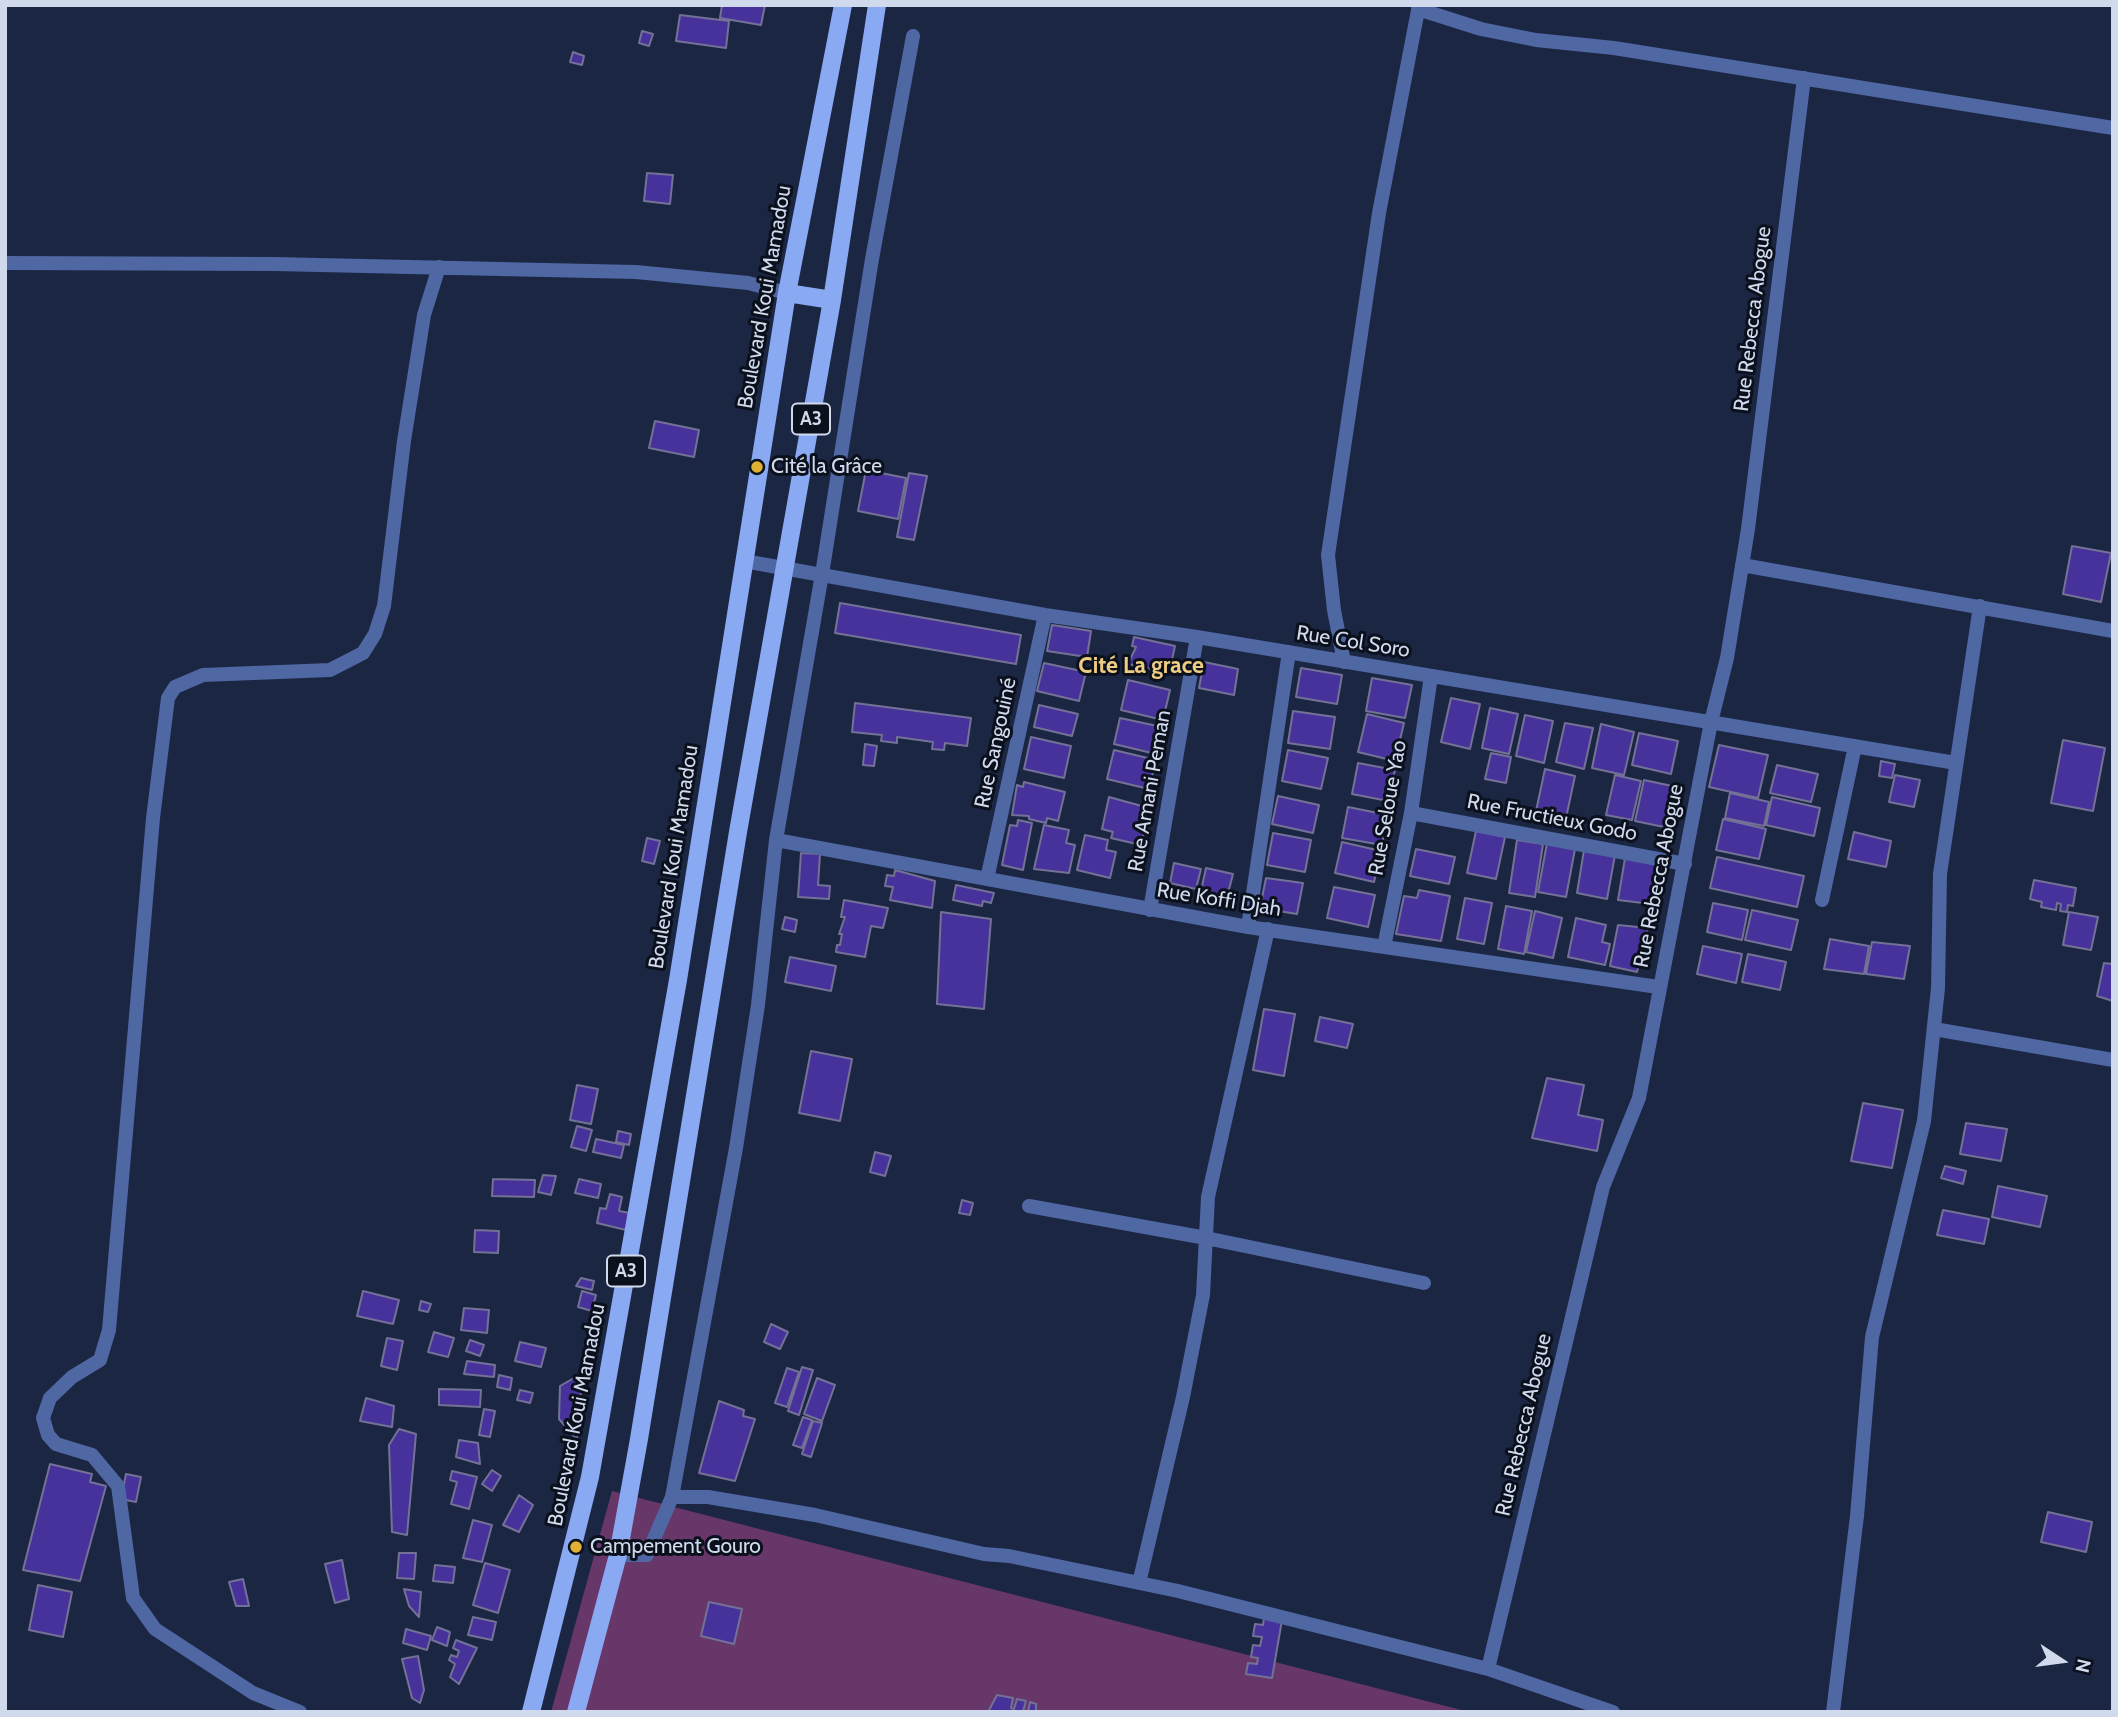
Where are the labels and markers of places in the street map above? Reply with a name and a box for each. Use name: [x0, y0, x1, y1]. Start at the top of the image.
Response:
place label: Cité la Grâce: [771, 454, 882, 480]
marker: Cité la Grâce: [749, 459, 765, 475]
place label: Campement Gouro: [590, 1534, 761, 1560]
marker: Campement Gouro: [568, 1539, 584, 1555]

